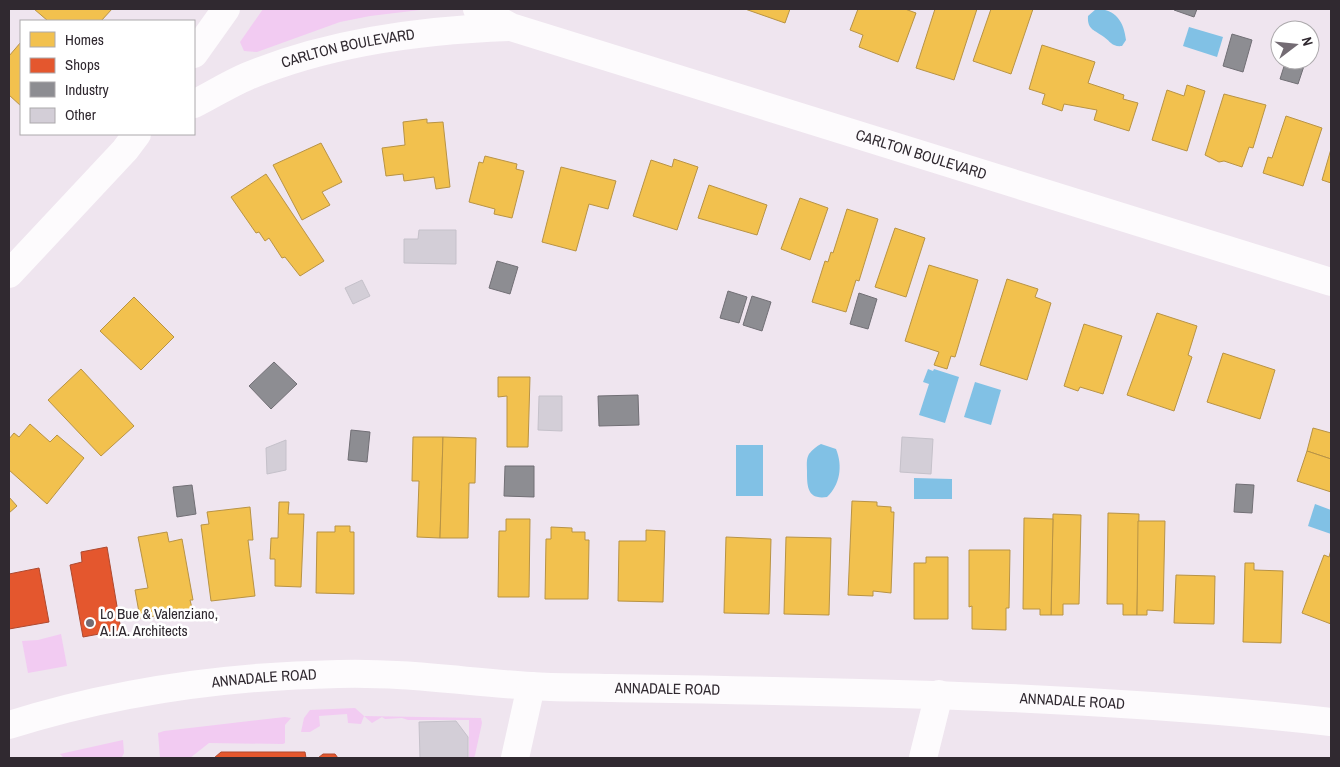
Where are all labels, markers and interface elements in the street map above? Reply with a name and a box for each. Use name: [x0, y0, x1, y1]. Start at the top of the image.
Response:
legend: [20, 20, 195, 135]
north arrow: [1270, 20, 1320, 70]
street label: CARLTON BOULEVARD: [278, 23, 416, 73]
text: Homes: [65, 29, 104, 50]
text: N: [1298, 35, 1317, 48]
text: Shops: [65, 54, 100, 75]
text: Industry: [65, 79, 110, 100]
text: Other: [65, 104, 96, 125]
street label: CARLTON BOULEVARD: [853, 124, 990, 184]
place label: Lo Bue & Valenziano, A.I.A. Architects: [99, 603, 218, 641]
marker: Lo Bue & Valenziano, A.I.A. Architects: [84, 617, 96, 629]
street label: ANNADALE ROAD: [209, 664, 317, 692]
street label: ANNADALE ROAD: [614, 677, 720, 700]
street label: ANNADALE ROAD: [1018, 687, 1126, 714]

